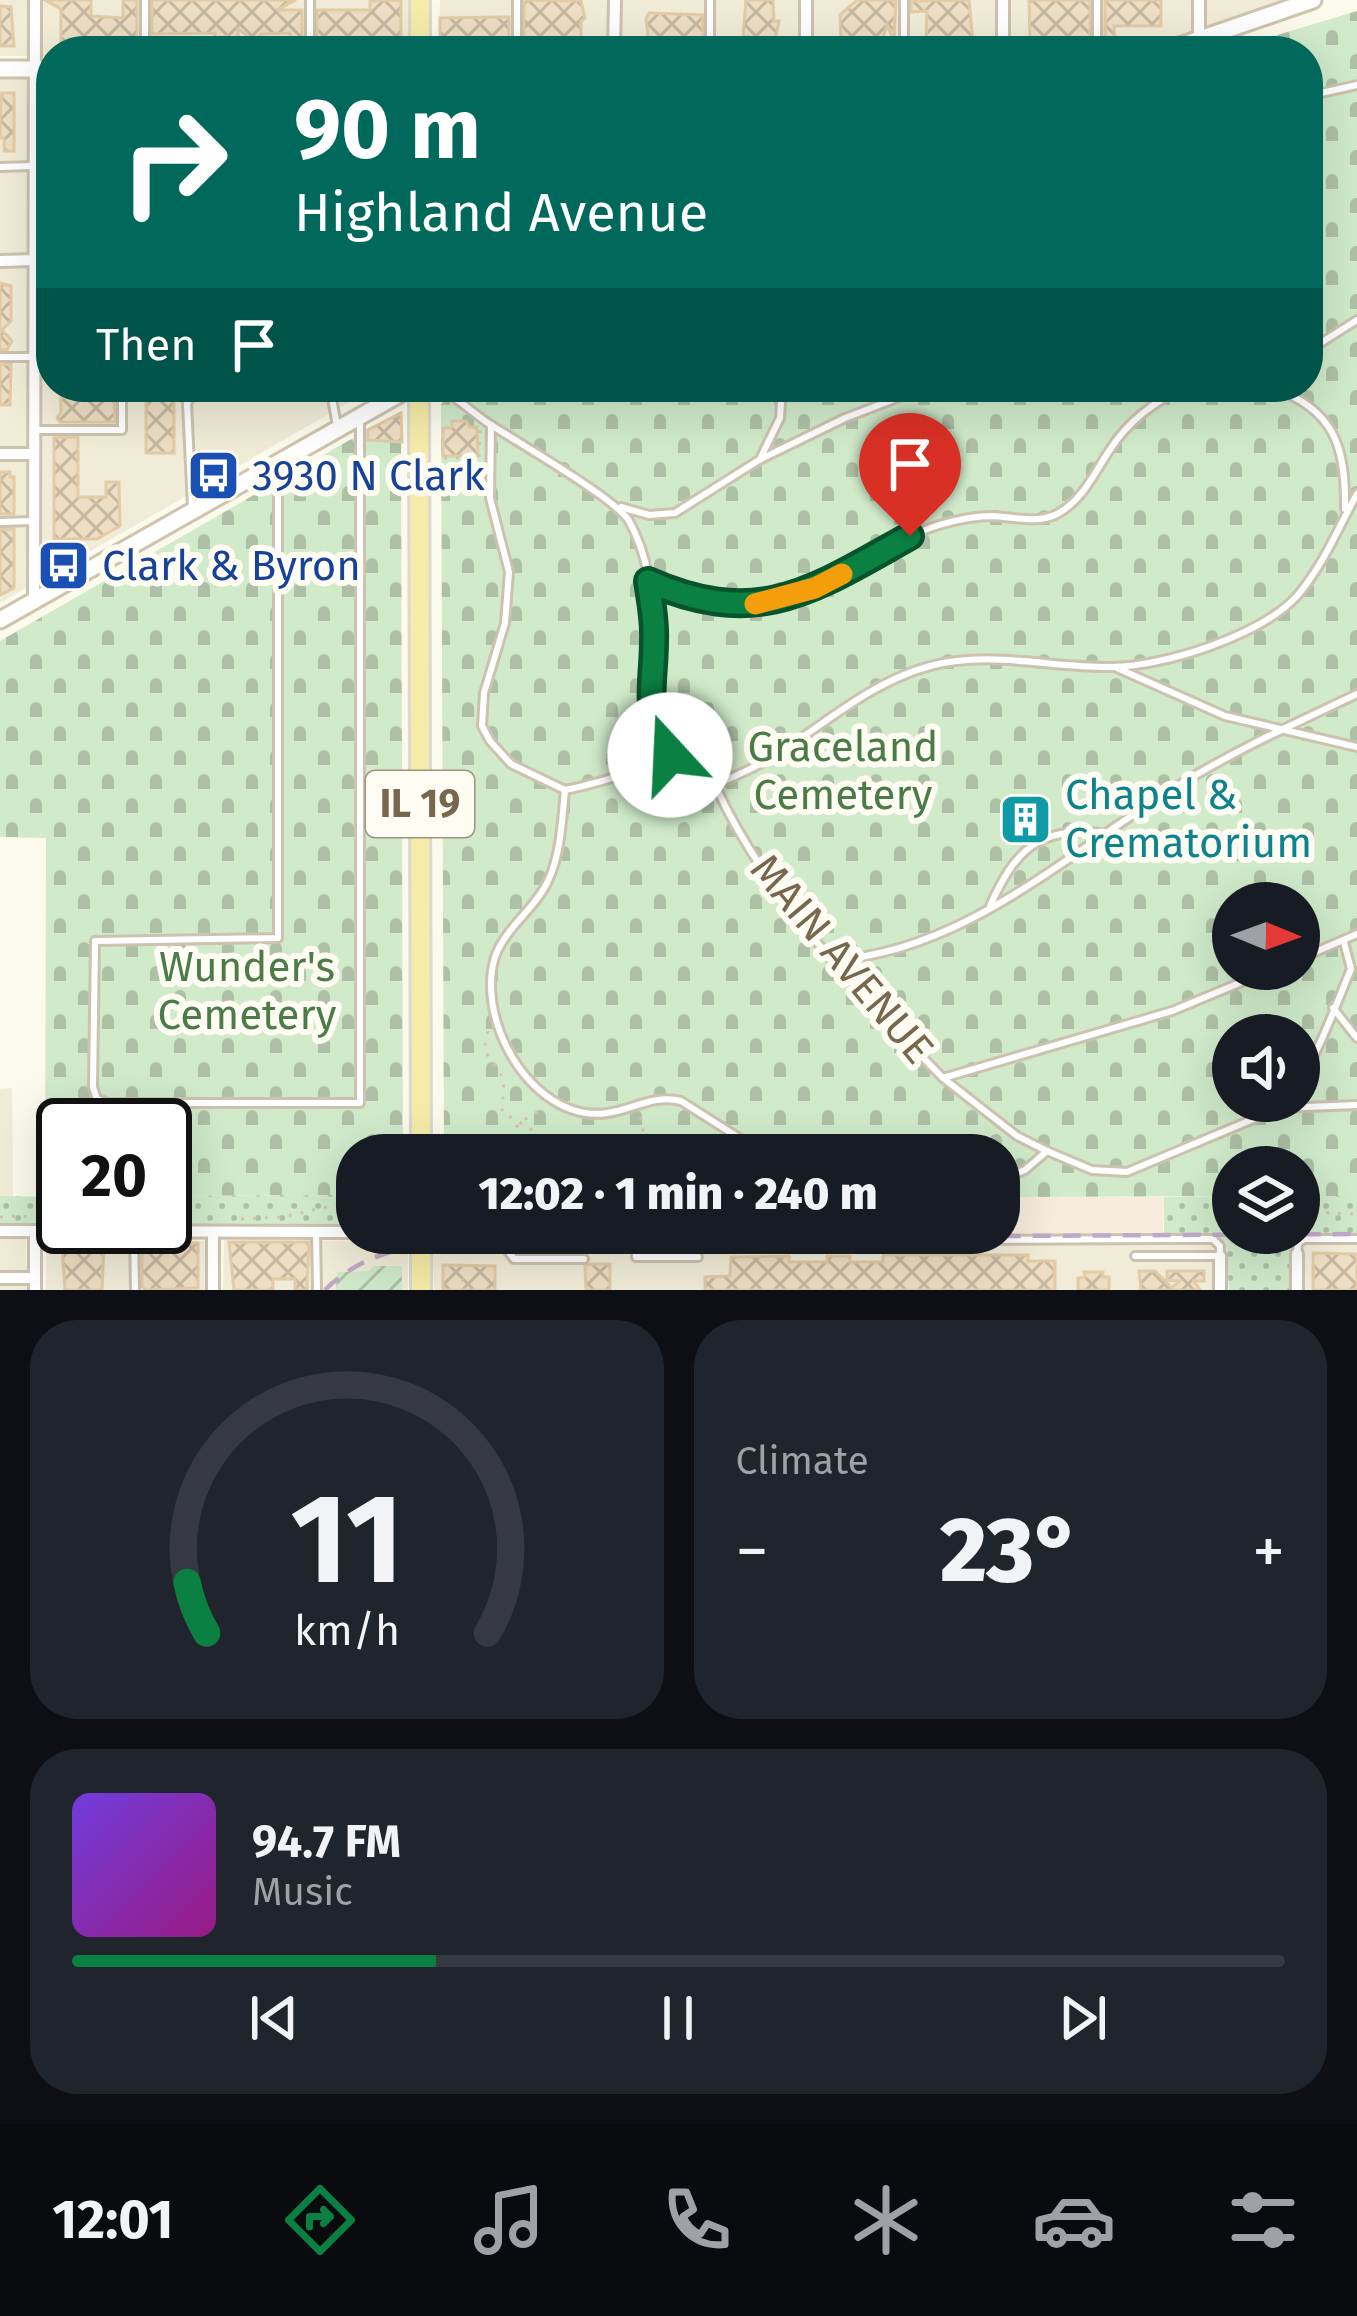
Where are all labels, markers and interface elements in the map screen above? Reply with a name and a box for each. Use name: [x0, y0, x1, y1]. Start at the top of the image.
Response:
text: 90 m: [294, 79, 481, 180]
icon: right: [96, 84, 252, 240]
text: Highland Avenue: [294, 181, 708, 245]
icon: arrive: [221, 312, 287, 378]
text: Then: [96, 318, 197, 372]
pin: [859, 413, 961, 536]
icon: arrive: [877, 431, 943, 497]
bus stop icon: 3930 N Clark: [185, 448, 241, 504]
place label: 3930 N Clark: [252, 451, 485, 501]
bus stop icon: Clark & Byron: [35, 538, 91, 594]
place label: Clark & Byron: [102, 541, 361, 591]
position arrow: [607, 692, 733, 818]
park label: Graceland Cemetery: [748, 722, 938, 820]
place label: Chapel & Crematorium: [1065, 770, 1312, 868]
road number: IL 19: [366, 771, 474, 837]
building icon: Chapel & Crematorium: [998, 791, 1054, 847]
street label: MAIN AVENUE: [740, 844, 944, 1074]
north arrow: [1212, 882, 1320, 990]
map controls: [1212, 882, 1320, 1254]
park label: Wunder's Cemetery: [158, 942, 337, 1040]
button: sound: [1212, 1014, 1320, 1122]
speed limit sign: 20: [36, 1098, 192, 1254]
button: layers: [1212, 1146, 1320, 1254]
text: 12:02 · 1 min · 240 m: [479, 1167, 877, 1221]
text: Climate: [736, 1438, 869, 1484]
text: 11: [290, 1465, 404, 1615]
text: 23°: [940, 1497, 1081, 1605]
text: −: [736, 1512, 769, 1591]
text: +: [1252, 1512, 1285, 1591]
text: km/h: [294, 1604, 400, 1655]
text: 94.7 FM: [252, 1815, 401, 1869]
text: Music: [252, 1869, 353, 1915]
icon: previous: [241, 1985, 307, 2051]
icon: pause: [645, 1985, 711, 2051]
icon: next: [1050, 1985, 1116, 2051]
icon: directions: [278, 2178, 362, 2262]
icon: music: [467, 2178, 551, 2262]
icon: phone: [655, 2178, 739, 2262]
icon: climate: [844, 2178, 928, 2262]
icon: car: [1032, 2178, 1116, 2262]
icon: filters: [1221, 2178, 1305, 2262]
text: 12:01: [52, 2188, 174, 2252]

